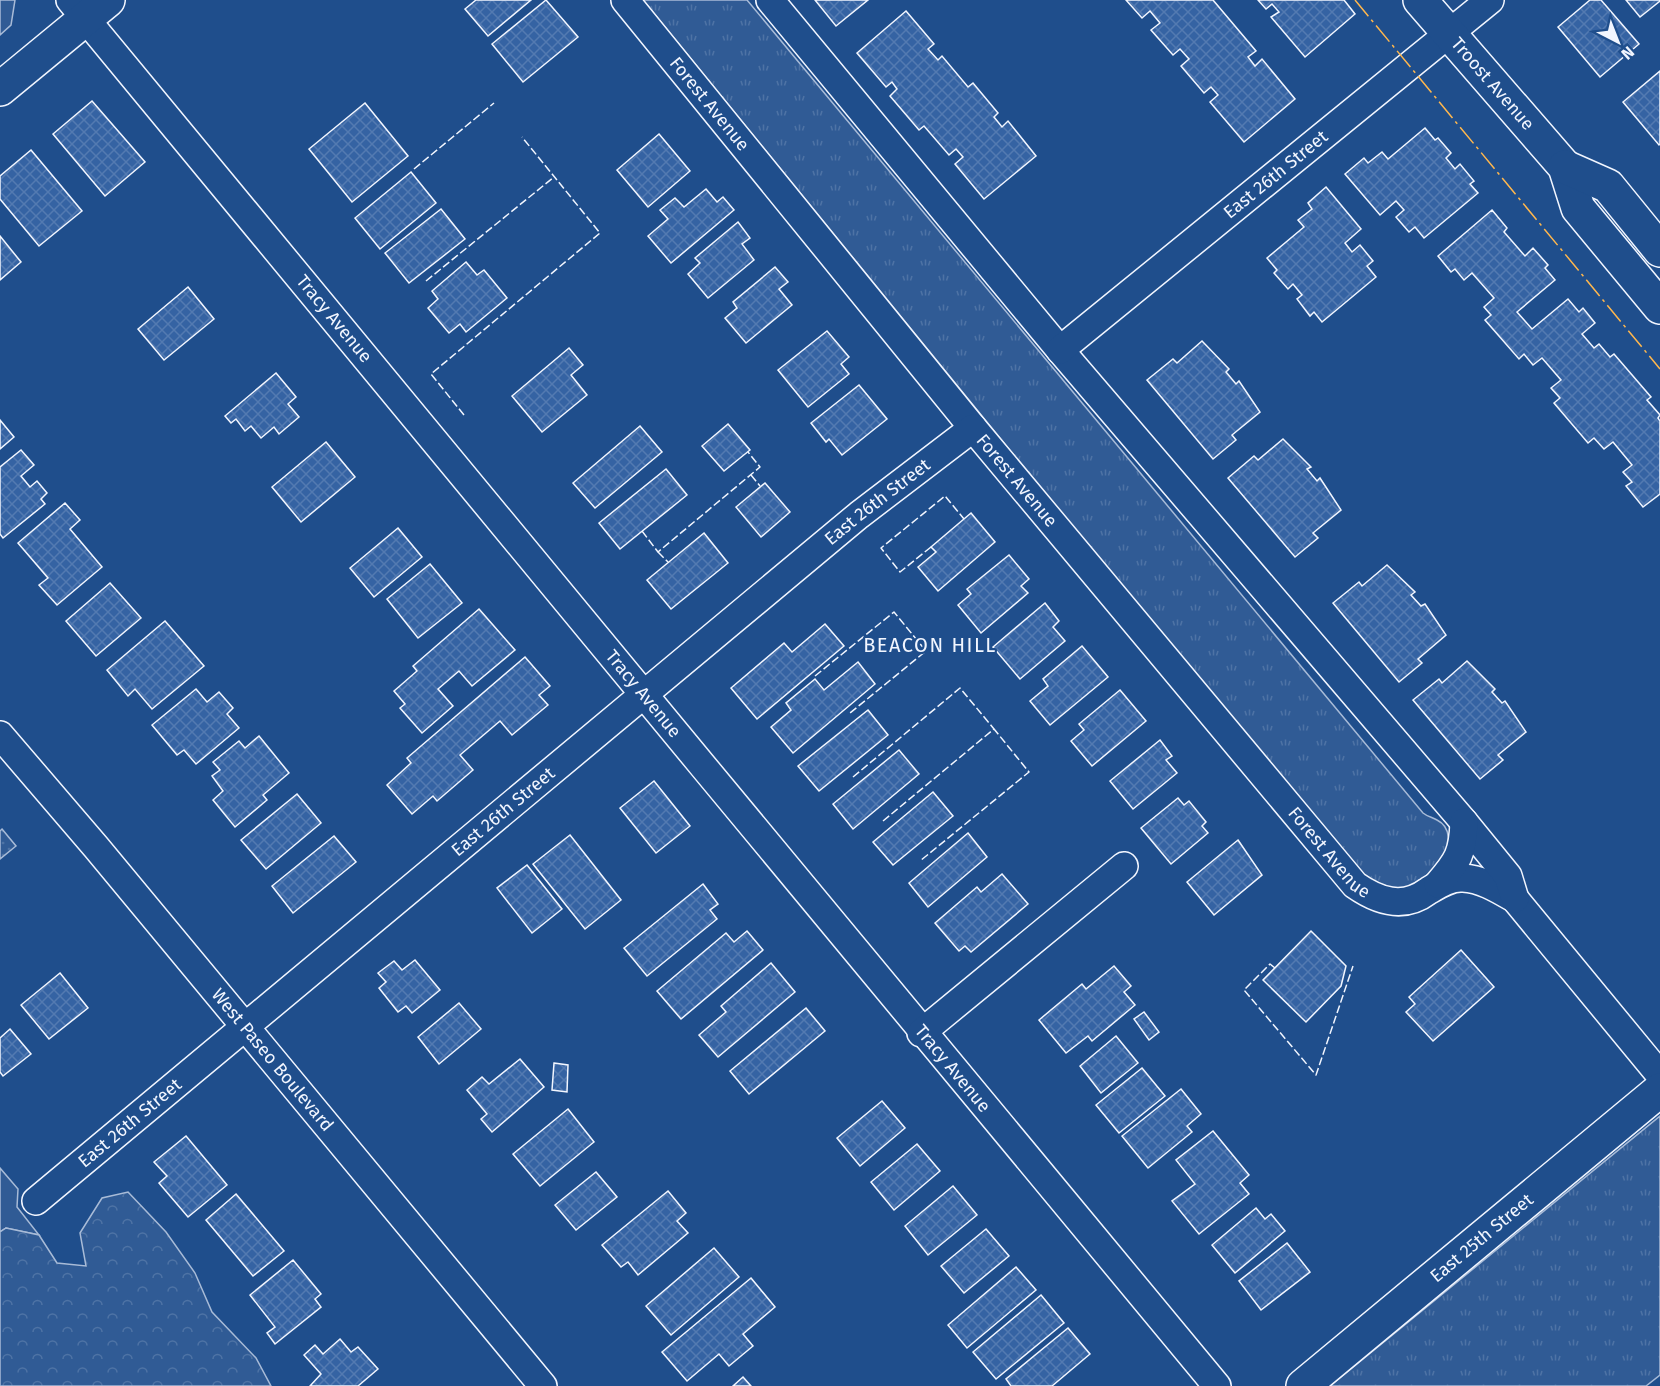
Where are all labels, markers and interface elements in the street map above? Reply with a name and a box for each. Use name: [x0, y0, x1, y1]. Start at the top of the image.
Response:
north arrow: [1588, 12, 1648, 72]
street label: Troost Avenue: [1447, 33, 1539, 135]
text: N: [1617, 42, 1638, 63]
street label: Forest Avenue: [665, 53, 754, 155]
street label: East 26th Street: [1219, 125, 1333, 223]
street label: Tracy Avenue: [292, 270, 377, 367]
street label: Forest Avenue: [972, 430, 1062, 531]
street label: East 26th Street: [820, 453, 935, 550]
district label: BEACON HILL: [863, 633, 997, 657]
street label: Tracy Avenue: [601, 645, 686, 742]
street label: East 26th Street: [447, 762, 560, 861]
street label: Forest Avenue: [1283, 802, 1374, 903]
street label: West Paseo Boulevard: [207, 984, 338, 1136]
street label: Tracy Avenue: [910, 1020, 995, 1117]
street label: East 26th Street: [74, 1073, 186, 1172]
street label: East 25th Street: [1426, 1189, 1538, 1287]

